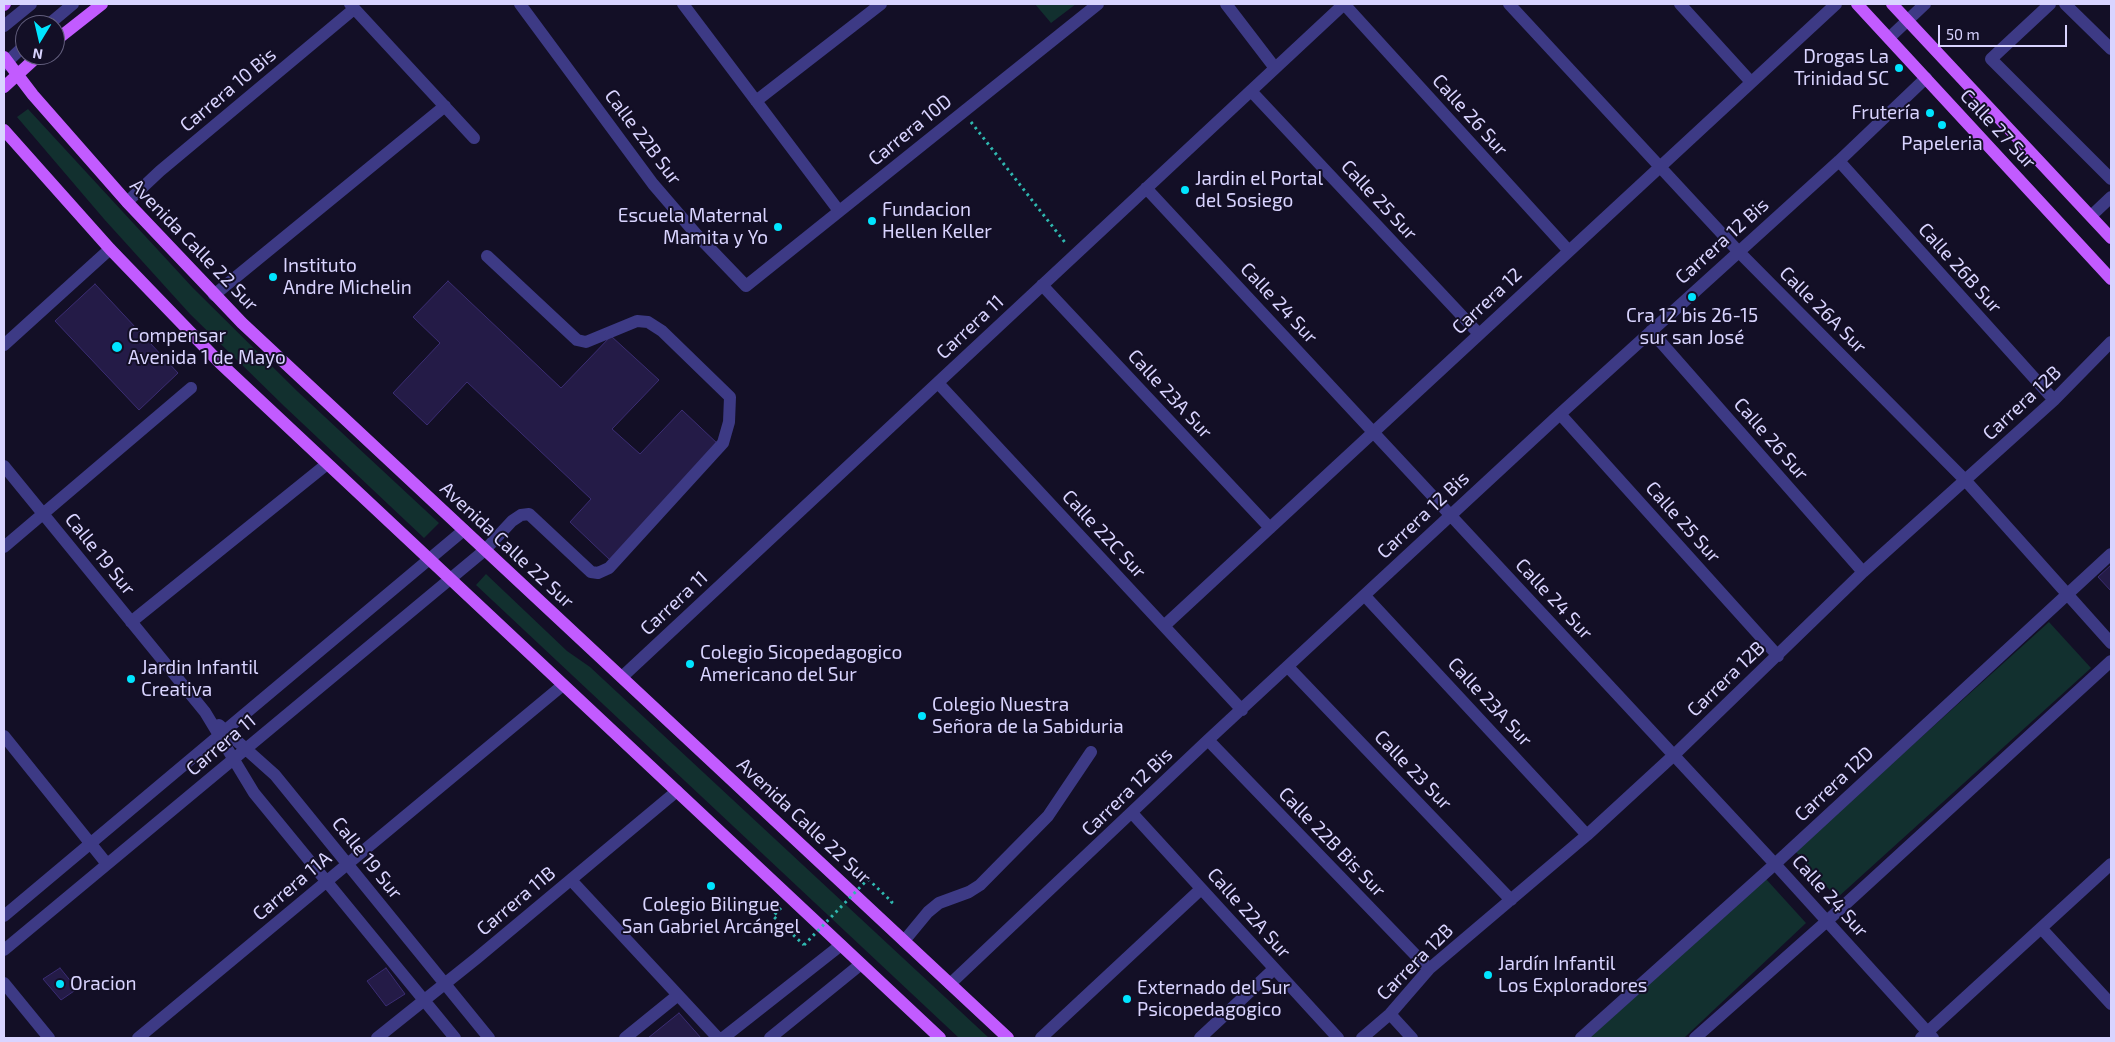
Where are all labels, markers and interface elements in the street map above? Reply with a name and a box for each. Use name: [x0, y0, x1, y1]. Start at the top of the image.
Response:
north arrow: [15, 15, 65, 65]
scale bar: [1940, 15, 2069, 47]
text: 50 m: [1946, 25, 1980, 43]
street label: Carrera 10 Bis: [175, 43, 281, 137]
text: N: [31, 45, 44, 64]
place label: Drogas La Trinidad SC: [1794, 46, 1889, 90]
marker: Drogas La Trinidad SC: [1893, 62, 1905, 74]
street label: Calle 26 Sur: [1427, 70, 1513, 160]
street label: Calle 27 Sur: [1955, 84, 2041, 174]
street label: Calle 22B Sur: [600, 85, 686, 189]
street label: Carrera 10D: [864, 90, 956, 170]
place label: Frutería: [1851, 102, 1920, 124]
marker: Frutería: [1924, 107, 1936, 119]
marker: Papeleria: [1936, 119, 1948, 131]
place label: Papeleria: [1901, 133, 1983, 155]
street label: Calle 25 Sur: [1336, 155, 1422, 245]
place label: Jardin el Portal del Sosiego: [1195, 168, 1323, 212]
street label: Avenida Calle 22 Sur: [125, 174, 263, 316]
marker: Jardin el Portal del Sosiego: [1179, 184, 1191, 196]
street label: Carrera 12 Bis: [1671, 193, 1773, 289]
place label: Fundacion Hellen Keller: [882, 199, 992, 243]
place label: Escuela Maternal Mamita y Yo: [618, 205, 768, 249]
marker: Fundacion Hellen Keller: [866, 215, 878, 227]
street label: Calle 26B Sur: [1914, 218, 2006, 318]
marker: Escuela Maternal Mamita y Yo: [772, 221, 784, 233]
place label: Instituto Andre Michelin: [283, 255, 412, 299]
street label: Calle 24 Sur: [1236, 258, 1322, 348]
street label: Calle 26A Sur: [1775, 262, 1871, 358]
street label: Carrera 12: [1447, 263, 1527, 339]
marker: Instituto Andre Michelin: [267, 271, 279, 283]
street label: Carrera 11: [932, 290, 1008, 364]
marker: Cra 12 bis 26-15 sur san José: [1686, 291, 1698, 303]
place label: Cra 12 bis 26-15 sur san José: [1626, 305, 1758, 349]
place label: Compensar Avenida 1 de Mayo: [128, 325, 286, 369]
marker: Compensar Avenida 1 de Mayo: [110, 340, 124, 354]
street label: Calle 23A Sur: [1123, 345, 1217, 443]
street label: Carrera 12B: [1978, 361, 2066, 445]
street label: Calle 26 Sur: [1729, 393, 1813, 485]
street label: Carrera 12 Bis: [1372, 467, 1474, 563]
street label: Avenida Calle 22 Sur: [435, 477, 579, 613]
street label: Calle 25 Sur: [1641, 477, 1725, 567]
street label: Calle 22C Sur: [1057, 485, 1151, 583]
street label: Calle 19 Sur: [60, 508, 140, 600]
street label: Calle 24 Sur: [1511, 554, 1597, 644]
street label: Carrera 11: [636, 566, 712, 640]
street label: Carrera 12B: [1683, 636, 1769, 722]
place label: Colegio Sicopedagogico Americano del Sur: [700, 642, 902, 686]
street label: Calle 23A Sur: [1443, 653, 1537, 751]
place label: Jardin Infantil Creativa: [141, 657, 258, 701]
marker: Colegio Sicopedagogico Americano del Sur: [684, 658, 696, 670]
marker: Jardin Infantil Creativa: [125, 673, 137, 685]
place label: Colegio Nuestra Señora de la Sabiduria: [932, 694, 1124, 738]
street label: Carrera 11: [182, 709, 260, 781]
marker: Colegio Nuestra Señora de la Sabiduria: [916, 710, 928, 722]
street label: Calle 23 Sur: [1370, 726, 1456, 814]
street label: Carrera 12D: [1790, 742, 1878, 826]
street label: Carrera 12 Bis: [1077, 743, 1177, 841]
street label: Avenida Calle 22 Sur: [732, 753, 876, 889]
street label: Calle 22B Bis Sur: [1274, 782, 1390, 902]
street label: Calle 19 Sur: [327, 812, 407, 904]
street label: Carrera 11A: [248, 847, 336, 925]
street label: Calle 24 Sur: [1787, 850, 1873, 942]
street label: Carrera 11B: [472, 862, 560, 940]
street label: Calle 22A Sur: [1203, 863, 1295, 963]
marker: Colegio Bilingue San Gabriel Arcángel: [705, 880, 717, 892]
place label: Colegio Bilingue San Gabriel Arcángel: [622, 894, 800, 938]
street label: Carrera 12B: [1372, 919, 1458, 1005]
place label: Jardín Infantil Los Exploradores: [1498, 953, 1647, 997]
marker: Jardín Infantil Los Exploradores: [1482, 969, 1494, 981]
place label: Oracion: [70, 973, 137, 995]
place label: Externado del Sur Psicopedagogico: [1137, 977, 1290, 1021]
marker: Oracion: [54, 978, 66, 990]
marker: Externado del Sur Psicopedagogico: [1121, 993, 1133, 1005]

